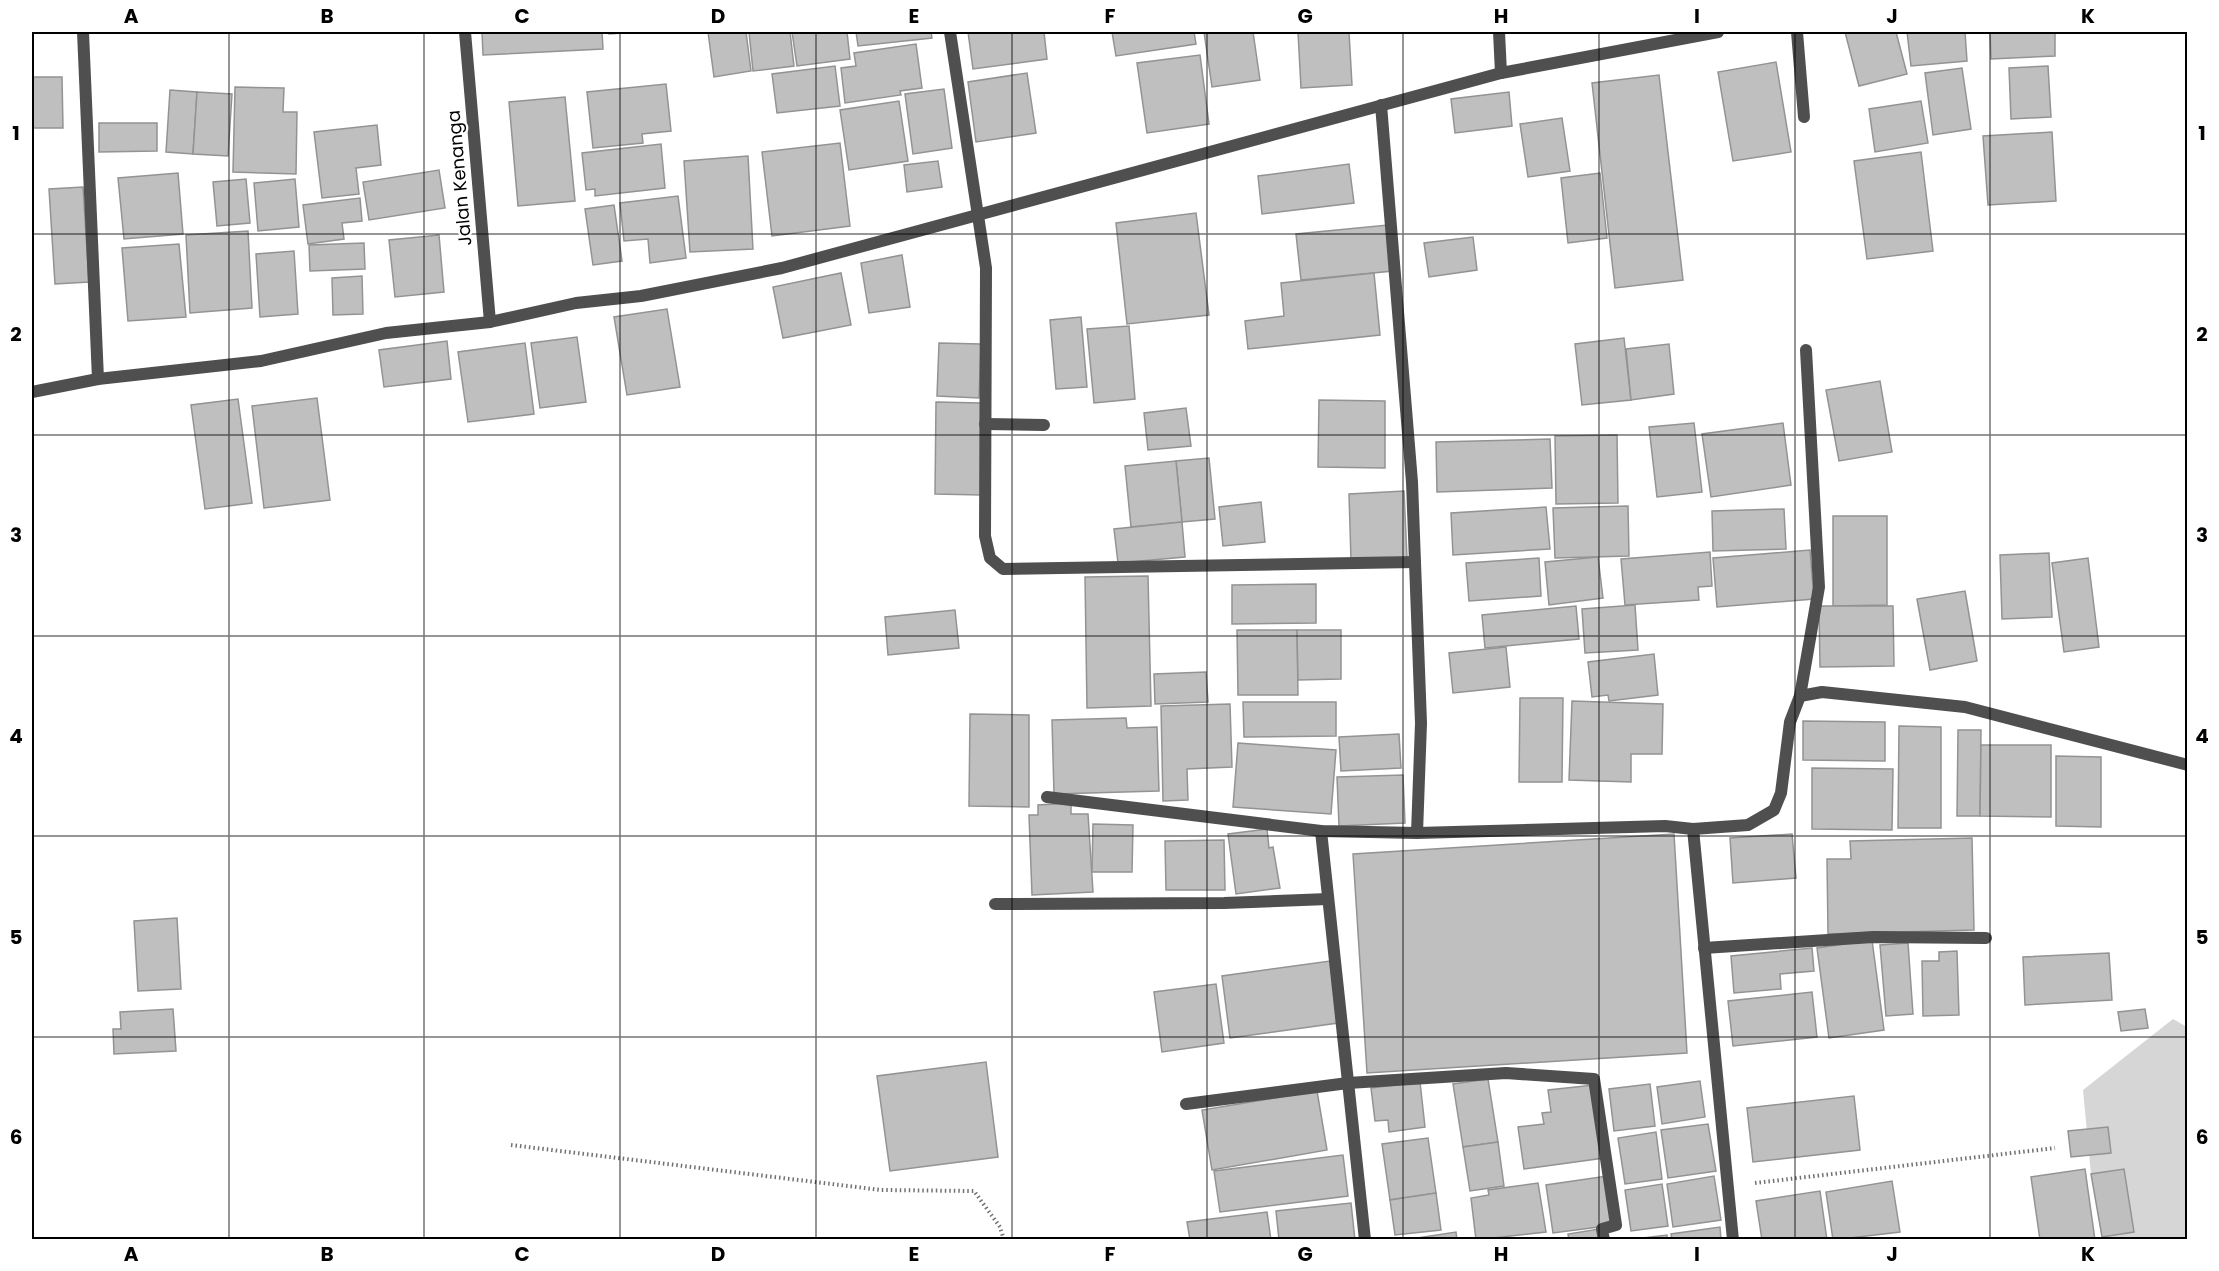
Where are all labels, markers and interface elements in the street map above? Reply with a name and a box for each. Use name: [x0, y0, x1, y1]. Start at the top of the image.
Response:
text: A: [124, 2, 139, 30]
text: B: [320, 2, 334, 30]
text: C: [514, 2, 530, 30]
text: D: [711, 2, 725, 30]
text: E: [909, 2, 919, 30]
text: F: [1105, 2, 1116, 30]
text: G: [1297, 2, 1313, 30]
text: H: [1494, 2, 1508, 30]
text: I: [1694, 2, 1700, 30]
text: J: [1886, 2, 1898, 30]
text: K: [2081, 2, 2095, 30]
street label: Jalan Kenanga: [441, 109, 477, 247]
text: 1: [12, 119, 20, 147]
text: 1: [2198, 119, 2206, 147]
text: 2: [10, 320, 22, 348]
text: 2: [2196, 320, 2208, 348]
text: 3: [10, 521, 22, 549]
text: 3: [2196, 521, 2208, 549]
text: 4: [9, 722, 23, 750]
text: 4: [2195, 722, 2209, 750]
text: 5: [10, 923, 23, 951]
text: 5: [2196, 923, 2209, 951]
text: 6: [10, 1123, 22, 1151]
text: 6: [2196, 1123, 2208, 1151]
text: A: [124, 1240, 139, 1268]
text: B: [320, 1240, 334, 1268]
text: C: [514, 1240, 530, 1268]
text: D: [711, 1240, 725, 1268]
text: E: [909, 1240, 919, 1268]
text: F: [1105, 1240, 1116, 1268]
text: G: [1297, 1240, 1313, 1268]
text: H: [1494, 1240, 1508, 1268]
text: I: [1694, 1240, 1700, 1268]
text: J: [1886, 1240, 1898, 1268]
text: K: [2081, 1240, 2095, 1268]

